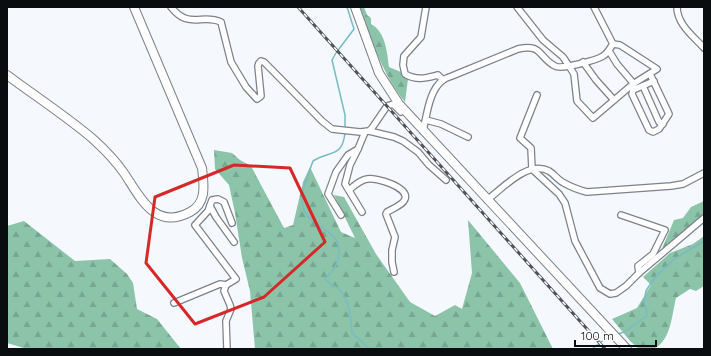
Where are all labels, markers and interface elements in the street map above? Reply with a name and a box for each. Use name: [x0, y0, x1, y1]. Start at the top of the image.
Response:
scale bar: [575, 322, 656, 348]
text: 100 m: [581, 328, 614, 343]

